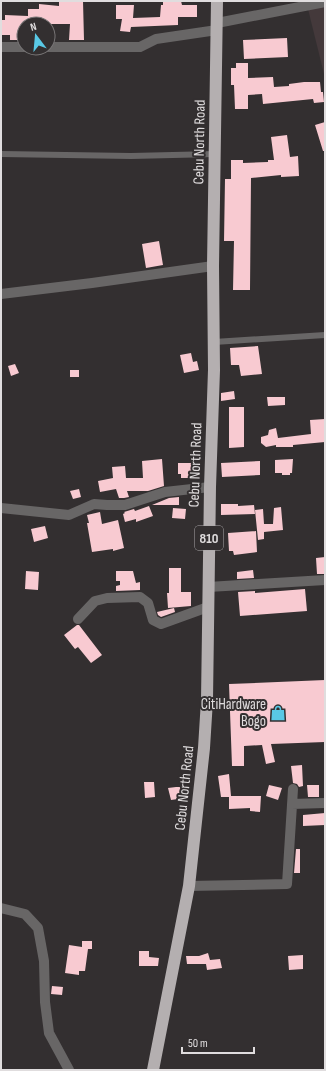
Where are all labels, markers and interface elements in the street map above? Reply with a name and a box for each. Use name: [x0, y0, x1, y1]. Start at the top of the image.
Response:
north arrow: [16, 16, 56, 56]
text: N: [29, 20, 38, 34]
street label: Cebu North Road: [189, 99, 210, 185]
street label: Cebu North Road: [185, 422, 206, 508]
road number: 810: [195, 526, 223, 550]
place label: CitiHardware Bogo: [201, 695, 266, 731]
shop icon: CitiHardware Bogo: [269, 704, 287, 722]
street label: Cebu North Road: [171, 745, 198, 831]
scale bar: [182, 1029, 254, 1055]
text: 50 m: [188, 1036, 208, 1051]

